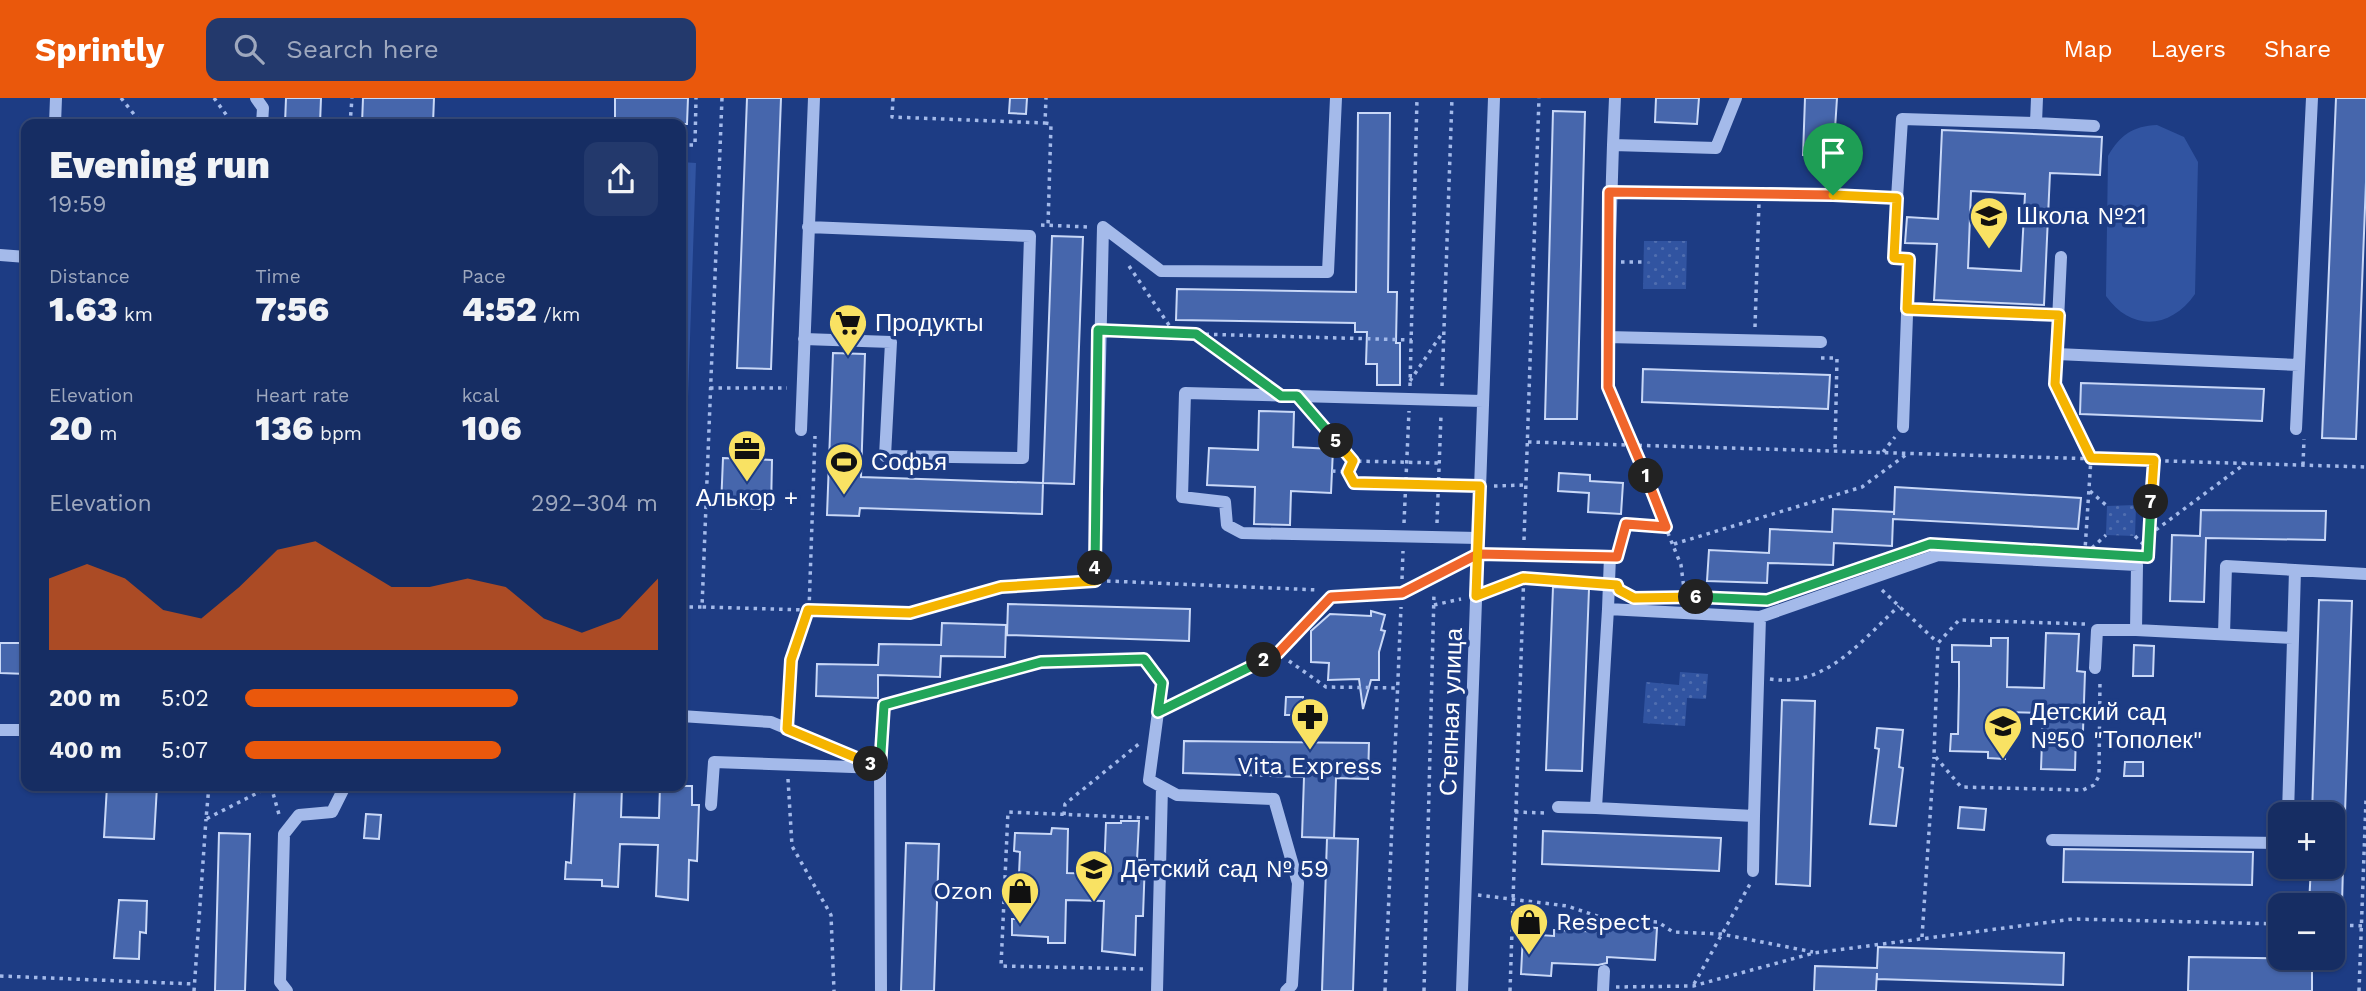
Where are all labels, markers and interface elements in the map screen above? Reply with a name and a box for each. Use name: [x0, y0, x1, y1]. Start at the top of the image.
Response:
search box: [206, 18, 696, 81]
text: Sprintly: [35, 30, 164, 69]
icon: search: [230, 30, 268, 68]
text: Search here: [286, 34, 439, 64]
text: Map: [2064, 35, 2112, 63]
text: Layers: [2150, 35, 2226, 63]
text: Share: [2264, 35, 2331, 63]
pin: [1803, 123, 1863, 195]
icon: arrive: [1814, 134, 1852, 172]
button: share: [584, 142, 658, 216]
text: Evening run: [49, 143, 270, 187]
text: 19:59: [49, 191, 107, 218]
school or university icon: Школа №21: [1968, 195, 2010, 250]
place label: Школа №21: [2016, 202, 2147, 230]
text: Distance: [49, 265, 130, 288]
text: Time: [255, 265, 301, 288]
text: Pace: [462, 265, 506, 288]
text: 1.63: [49, 288, 118, 330]
text: 7:56: [255, 288, 329, 330]
text: 4:52: [462, 288, 537, 330]
supermarket icon: Продукты: [827, 302, 869, 357]
text: km: [118, 303, 153, 326]
text: /km: [537, 303, 580, 326]
place label: Продукты: [875, 309, 983, 337]
text: Elevation: [49, 384, 134, 407]
text: Heart rate: [255, 384, 349, 407]
text: kcal: [462, 384, 499, 407]
text: 20: [49, 407, 93, 449]
text: 136: [255, 407, 314, 449]
text: 106: [462, 407, 522, 449]
text: m: [93, 422, 117, 445]
text: bpm: [314, 422, 362, 445]
pin: 5: [1318, 424, 1354, 458]
office icon: Алькор +: [726, 428, 768, 483]
text: 5: [1330, 429, 1341, 452]
sports icon: Софья: [823, 441, 865, 496]
place label: Софья: [871, 448, 947, 476]
pin: 1: [1628, 458, 1664, 494]
text: 1: [1641, 464, 1650, 487]
place label: Алькор +: [696, 484, 798, 512]
pin: 7: [2134, 484, 2168, 520]
text: Elevation: [49, 490, 152, 517]
text: 292–304 m: [531, 490, 658, 517]
text: 7: [2145, 490, 2156, 513]
pin: 4: [1078, 550, 1112, 586]
text: 4: [1088, 556, 1101, 579]
pin: 6: [1678, 580, 1714, 614]
text: 6: [1690, 585, 1701, 608]
street label: Степная улица: [1434, 627, 1468, 797]
pin: 2: [1246, 642, 1282, 678]
text: 2: [1258, 648, 1269, 671]
text: 200 m: [49, 685, 121, 712]
text: 5:02: [161, 685, 209, 712]
pharmacy icon: Vita Express: [1289, 696, 1331, 751]
place label: Детский сад №50 "Тополек": [2030, 698, 2202, 754]
school or university icon: Детский сад №50 "Тополек": [1982, 705, 2024, 760]
text: 400 m: [49, 737, 122, 764]
text: 5:07: [161, 737, 208, 764]
pin: 3: [854, 746, 888, 782]
text: 3: [865, 752, 876, 775]
place label: Vita Express: [1238, 752, 1382, 780]
map controls: [2268, 802, 2345, 970]
button: +: [2268, 802, 2345, 879]
school or university icon: Детский сад № 59: [1073, 848, 1115, 903]
place label: Детский сад № 59: [1121, 855, 1329, 883]
shop icon: Ozon: [999, 870, 1041, 925]
place label: Ozon: [933, 877, 993, 905]
button: −: [2268, 893, 2345, 970]
shop icon: Respect: [1508, 901, 1550, 956]
place label: Respect: [1556, 908, 1650, 936]

